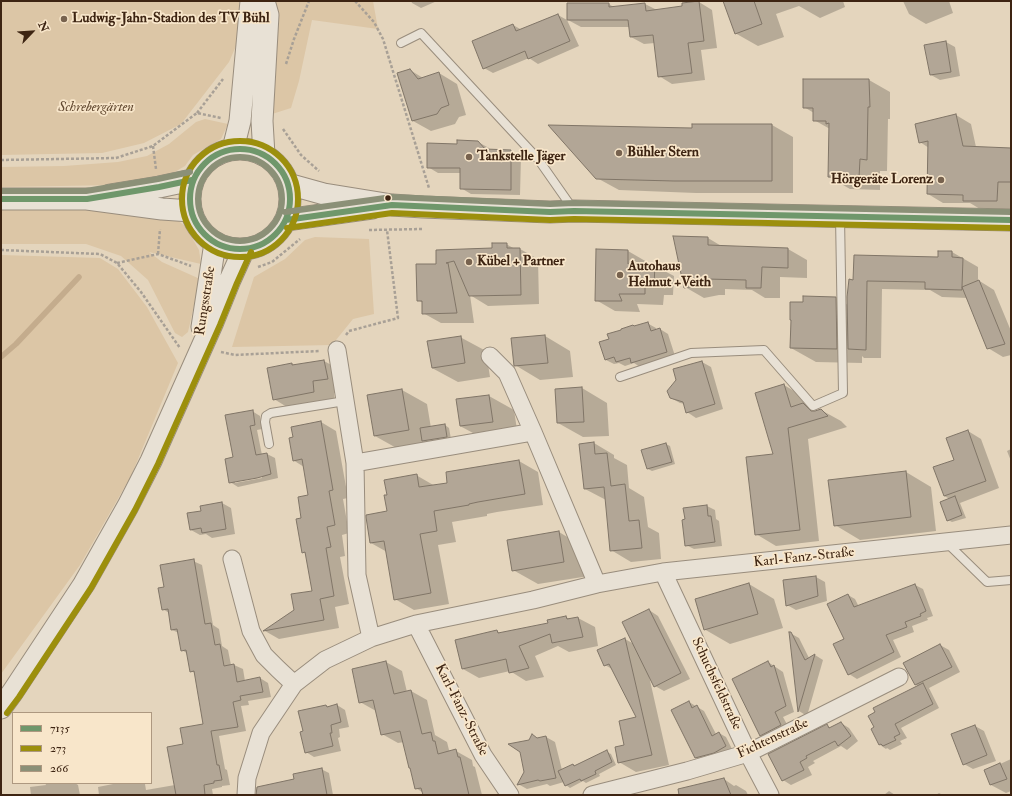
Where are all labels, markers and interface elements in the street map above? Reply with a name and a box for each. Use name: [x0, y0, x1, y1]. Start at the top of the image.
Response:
place label: Ludwig-Jahn-Stadion des TV Bühl: [72, 11, 270, 27]
north arrow: [12, 12, 52, 52]
marker: Ludwig-Jahn-Stadion des TV Bühl: [59, 14, 69, 24]
text: N: [35, 19, 51, 34]
park label: Schrebergärten: [58, 100, 134, 116]
place label: Bühler Stern: [627, 145, 699, 161]
marker: Bühler Stern: [614, 148, 624, 158]
place label: Tankstelle Jäger: [477, 149, 566, 165]
marker: Tankstelle Jäger: [464, 152, 474, 162]
place label: Hörgeräte Lorenz: [831, 172, 933, 188]
marker: Hörgeräte Lorenz: [936, 175, 946, 185]
unlabelled marker: [383, 193, 393, 203]
place label: Kübel + Partner: [477, 254, 564, 270]
marker: Kübel + Partner: [464, 257, 474, 267]
place label: Autohaus Helmut +Veith: [628, 259, 711, 292]
street label: Rungsstraße: [192, 265, 220, 337]
marker: Autohaus Helmut +Veith: [615, 270, 625, 280]
street label: Karl-Fanz-Straße: [753, 544, 855, 572]
street label: Schuchsfeldstraße: [687, 635, 745, 733]
street label: Karl-Fanz-Straße: [431, 661, 491, 759]
legend: [12, 712, 152, 784]
street label: Fichtenstraße: [735, 715, 811, 763]
text: 7135: [50, 721, 70, 736]
text: 273: [50, 741, 66, 756]
text: 266: [50, 761, 68, 776]

